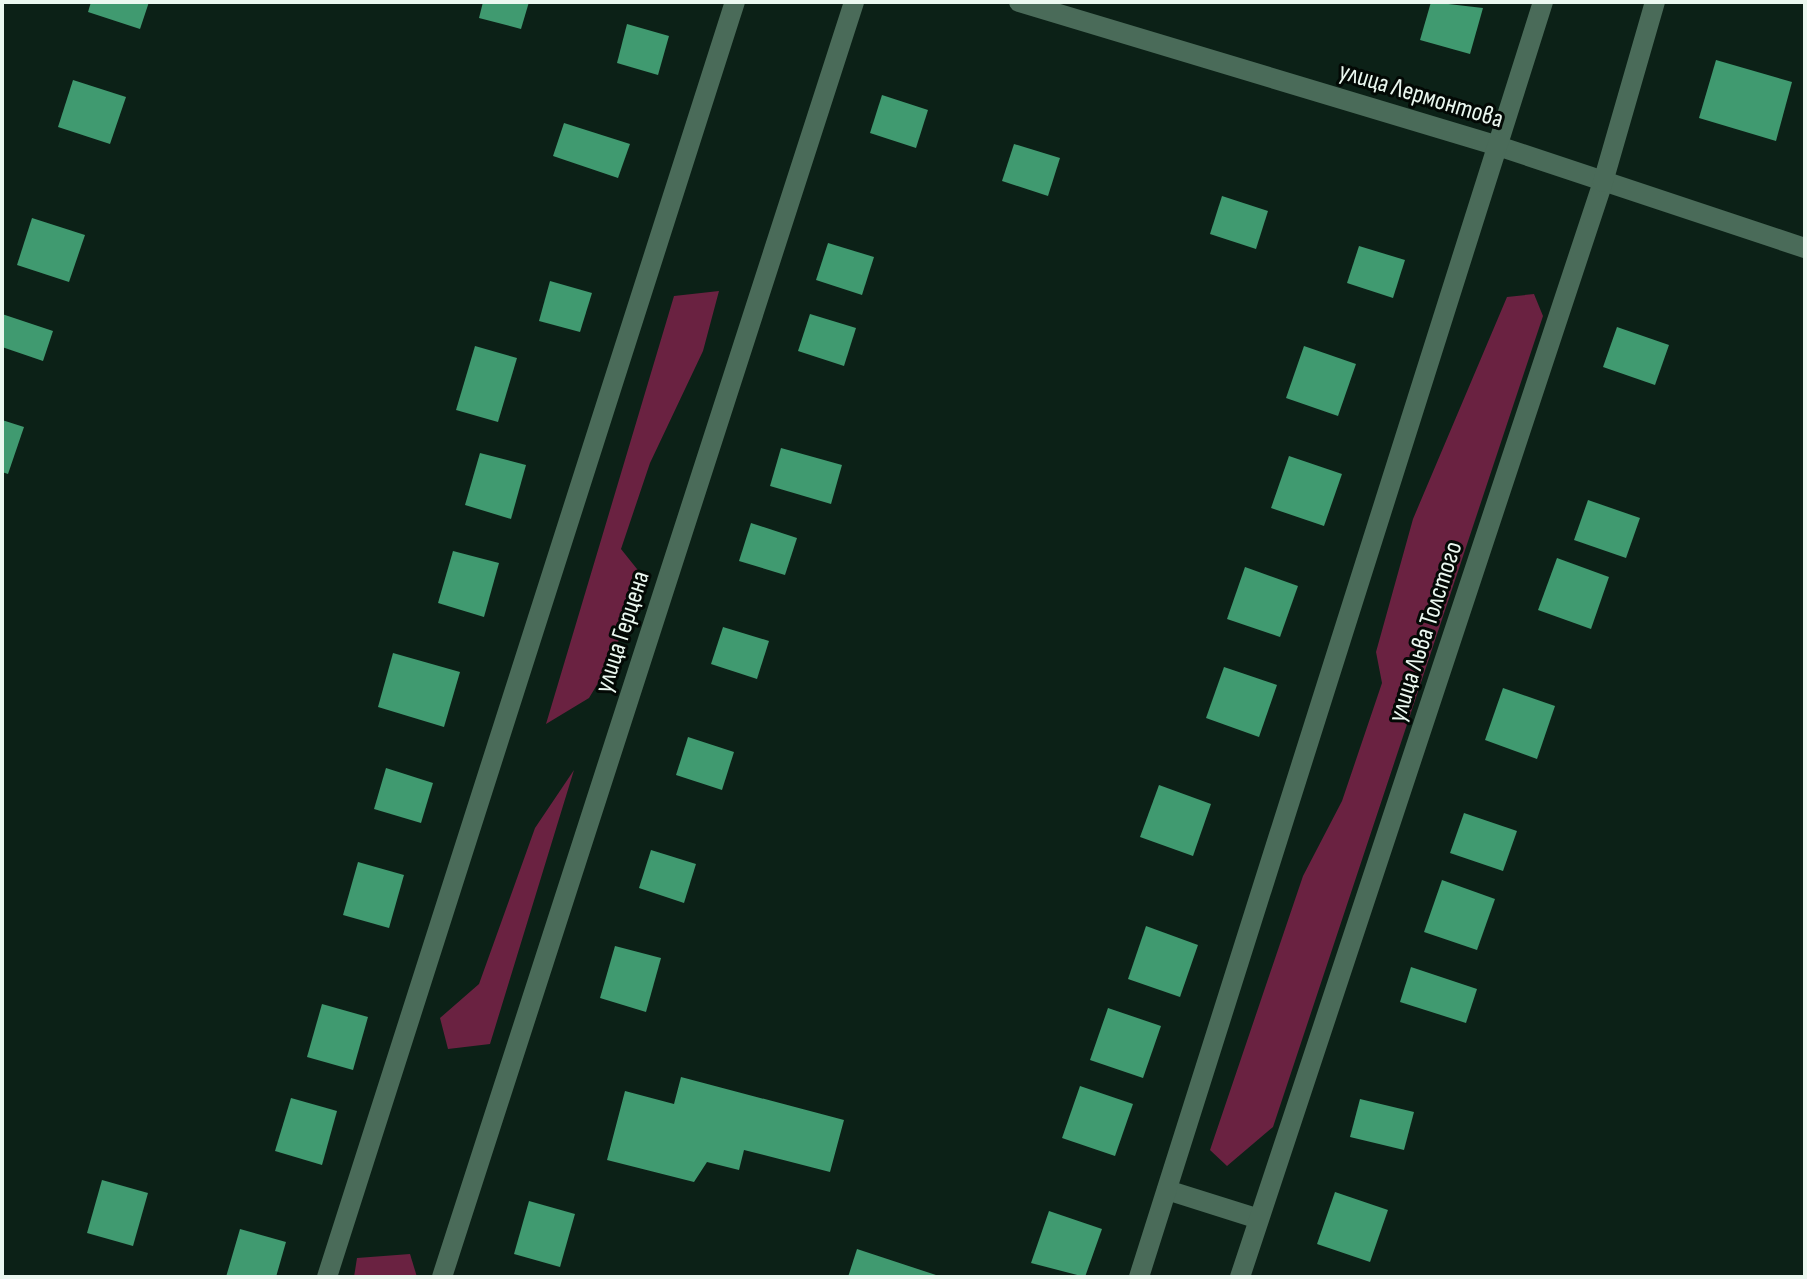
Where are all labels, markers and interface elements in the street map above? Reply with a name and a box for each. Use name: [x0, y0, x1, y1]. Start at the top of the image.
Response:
street label: улица Лермонтова: [1335, 56, 1507, 136]
street label: улица Льва Толстого: [1382, 538, 1470, 726]
street label: улица Герцена: [589, 567, 657, 697]

